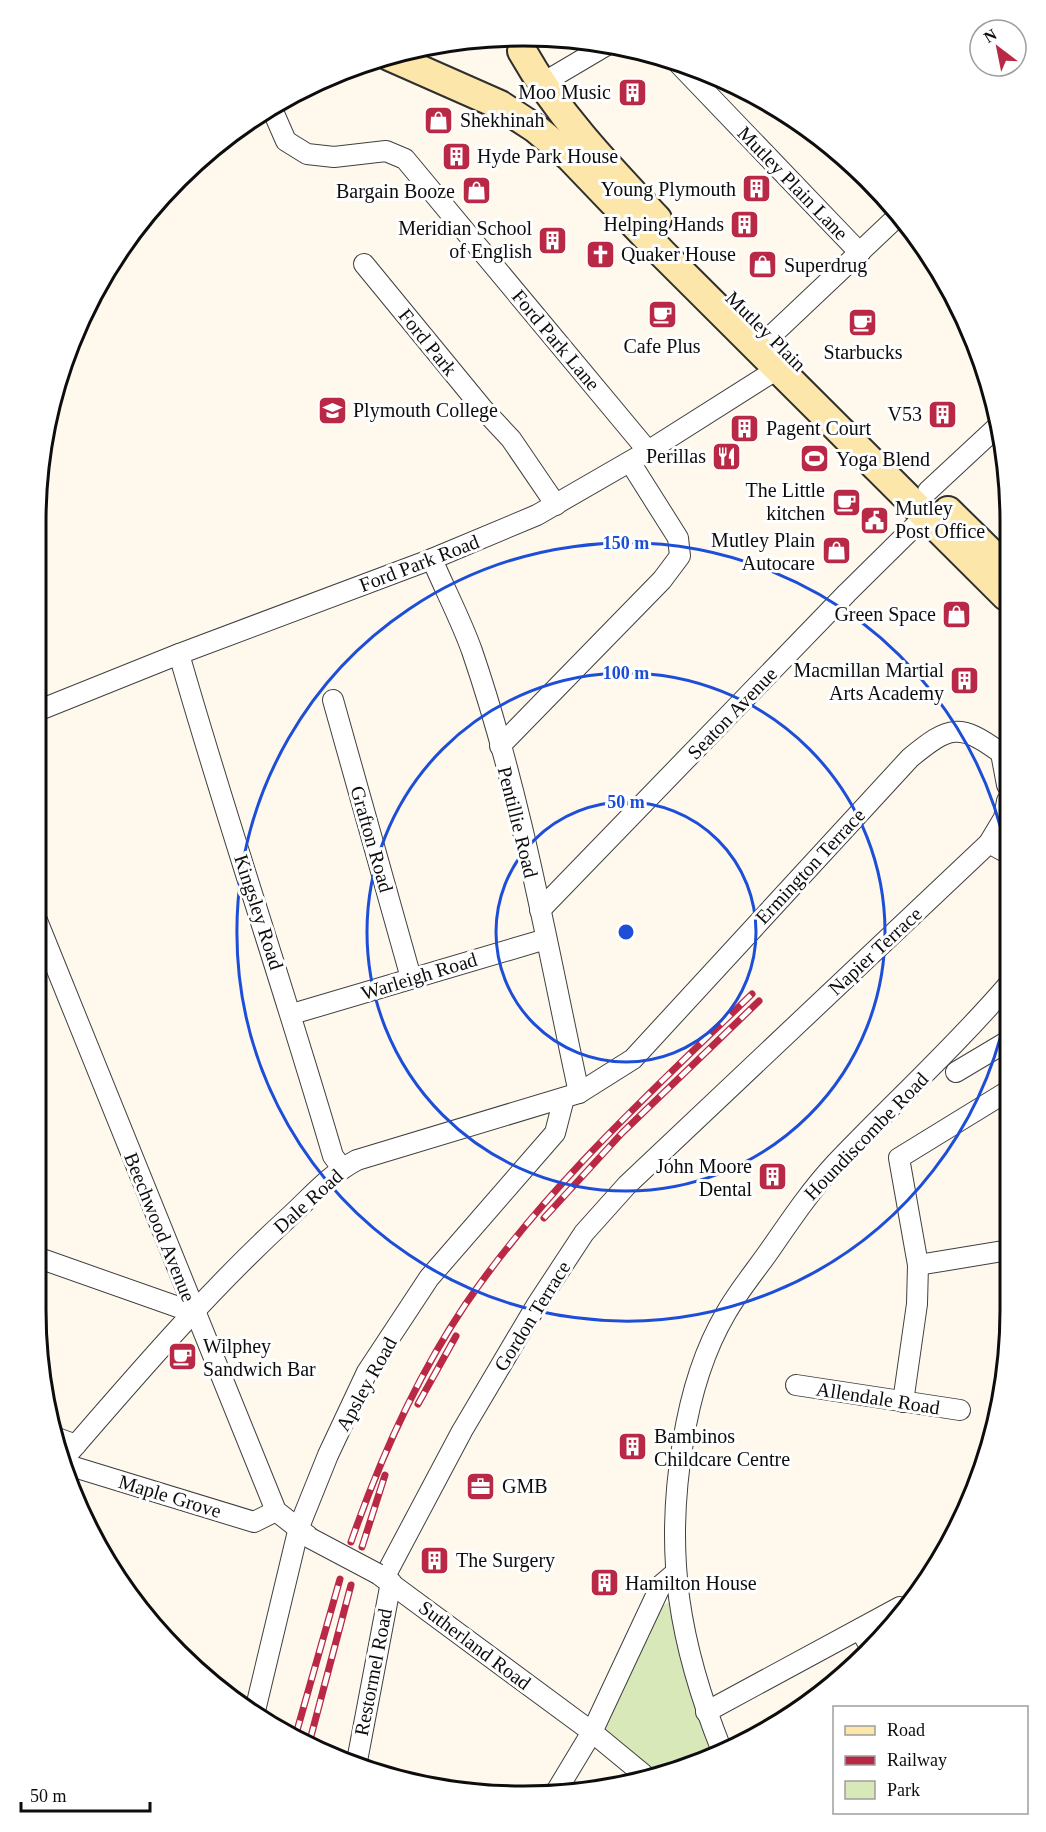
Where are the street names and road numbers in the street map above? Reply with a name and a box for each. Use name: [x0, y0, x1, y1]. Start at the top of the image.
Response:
street label: Mutley Plain Lane: [733, 122, 853, 245]
street label: Ford Park Lane: [508, 285, 604, 395]
street label: Mutley Plain: [721, 286, 811, 376]
street label: Ford Park: [394, 304, 462, 380]
street label: Ford Park Road: [356, 530, 482, 596]
street label: Seaton Avenue: [683, 662, 781, 763]
street label: Pentillie Road: [494, 764, 542, 880]
street label: Grafton Road: [346, 783, 398, 895]
street label: Ermington Terrace: [751, 804, 870, 929]
street label: Kingsley Road: [229, 852, 288, 973]
street label: Napier Terrace: [824, 902, 927, 1000]
street label: Warleigh Road: [358, 948, 480, 1005]
street label: Houndiscombe Road: [800, 1068, 932, 1204]
street label: Beechwood Avenue: [120, 1149, 200, 1305]
street label: Dale Road: [269, 1164, 347, 1238]
street label: Gordon Terrace: [489, 1257, 575, 1375]
street label: Apsley Road: [331, 1333, 402, 1435]
street label: Allendale Road: [815, 1377, 941, 1419]
street label: Maple Grove: [116, 1470, 224, 1523]
street label: Sutherland Road: [415, 1596, 535, 1694]
street label: Restormel Road: [350, 1606, 396, 1738]

